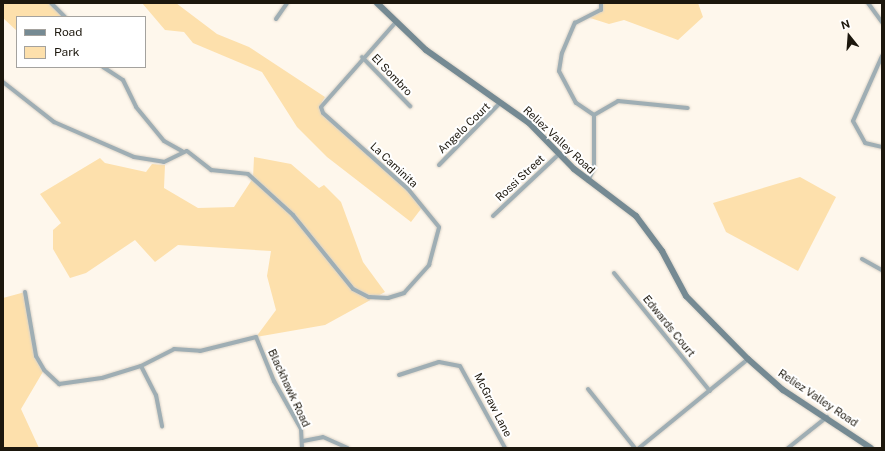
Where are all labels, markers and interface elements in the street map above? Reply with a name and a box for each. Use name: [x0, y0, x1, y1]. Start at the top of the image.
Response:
legend: [16, 16, 146, 68]
north arrow: [829, 16, 869, 56]
text: N: [840, 18, 851, 32]
text: Road: [54, 25, 82, 39]
text: Park: [54, 45, 80, 59]
street label: El Sombro: [369, 51, 415, 99]
street label: Angelo Court: [435, 100, 493, 156]
street label: Reliez Valley Road: [520, 103, 598, 177]
street label: La Caminita: [367, 140, 421, 190]
street label: Rossi Street: [493, 152, 547, 204]
street label: Edwards Court: [640, 293, 698, 359]
street label: Blackhawk Road: [265, 347, 313, 429]
street label: Reliez Valley Road: [776, 366, 860, 430]
street label: McGraw Lane: [471, 371, 515, 439]

